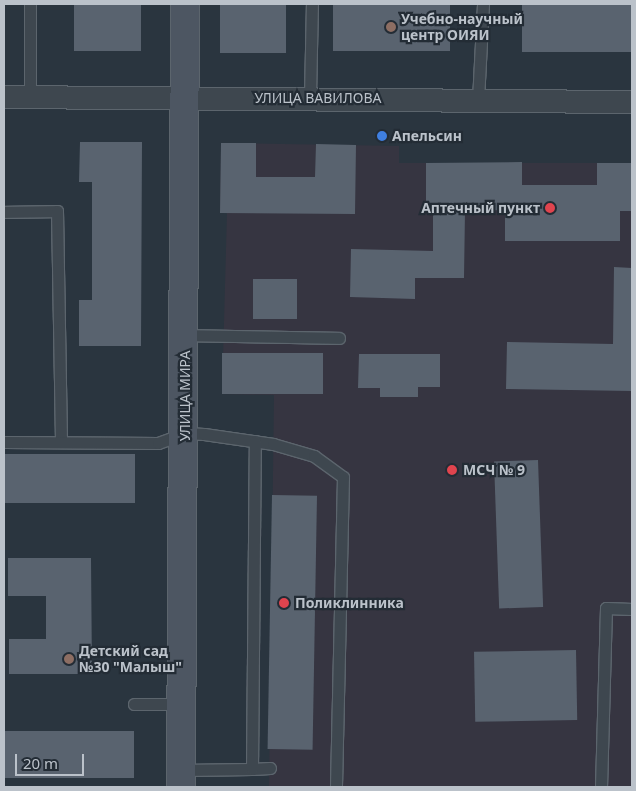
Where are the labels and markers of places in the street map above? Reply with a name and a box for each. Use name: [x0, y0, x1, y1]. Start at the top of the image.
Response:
place label: Учебно-научный центр ОИЯИ: [401, 11, 523, 44]
marker: Учебно-научный центр ОИЯИ: [385, 21, 397, 33]
place label: Апельсин: [392, 128, 462, 144]
marker: Апельсин: [376, 130, 388, 142]
place label: Аптечный пункт: [421, 200, 540, 216]
marker: Аптечный пункт: [544, 202, 556, 214]
place label: МСЧ № 9: [463, 462, 525, 478]
marker: МСЧ № 9: [445, 463, 459, 477]
place label: Поликлинника: [295, 595, 404, 611]
marker: Поликлинника: [277, 596, 291, 610]
place label: Детский сад №30 "Малыш": [79, 643, 182, 676]
marker: Детский сад №30 "Малыш": [63, 653, 75, 665]

